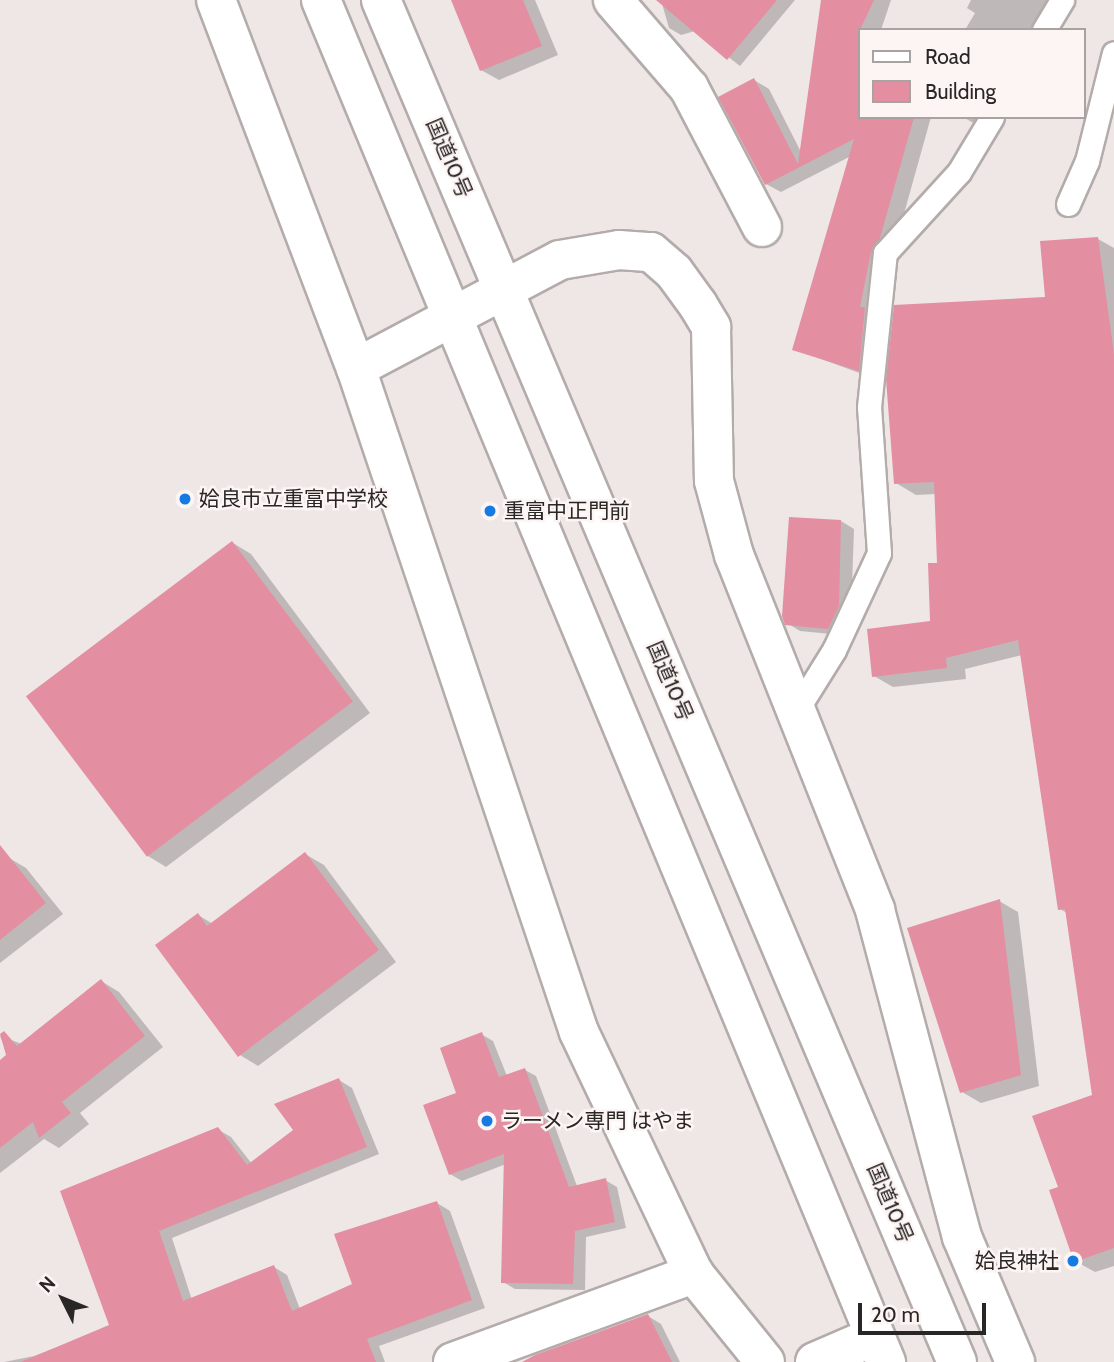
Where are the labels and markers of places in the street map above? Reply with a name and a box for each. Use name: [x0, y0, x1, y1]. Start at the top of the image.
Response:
place label: 姶良市立重富中学校: [199, 486, 388, 512]
marker: 姶良市立重富中学校: [177, 491, 193, 507]
place label: 重富中正門前: [504, 498, 630, 524]
marker: 重富中正門前: [482, 503, 498, 519]
place label: ラーメン専門 はやま: [501, 1108, 695, 1134]
marker: ラーメン専門 はやま: [479, 1113, 495, 1129]
place label: 姶良神社: [975, 1248, 1059, 1274]
marker: 姶良神社: [1065, 1253, 1081, 1269]

